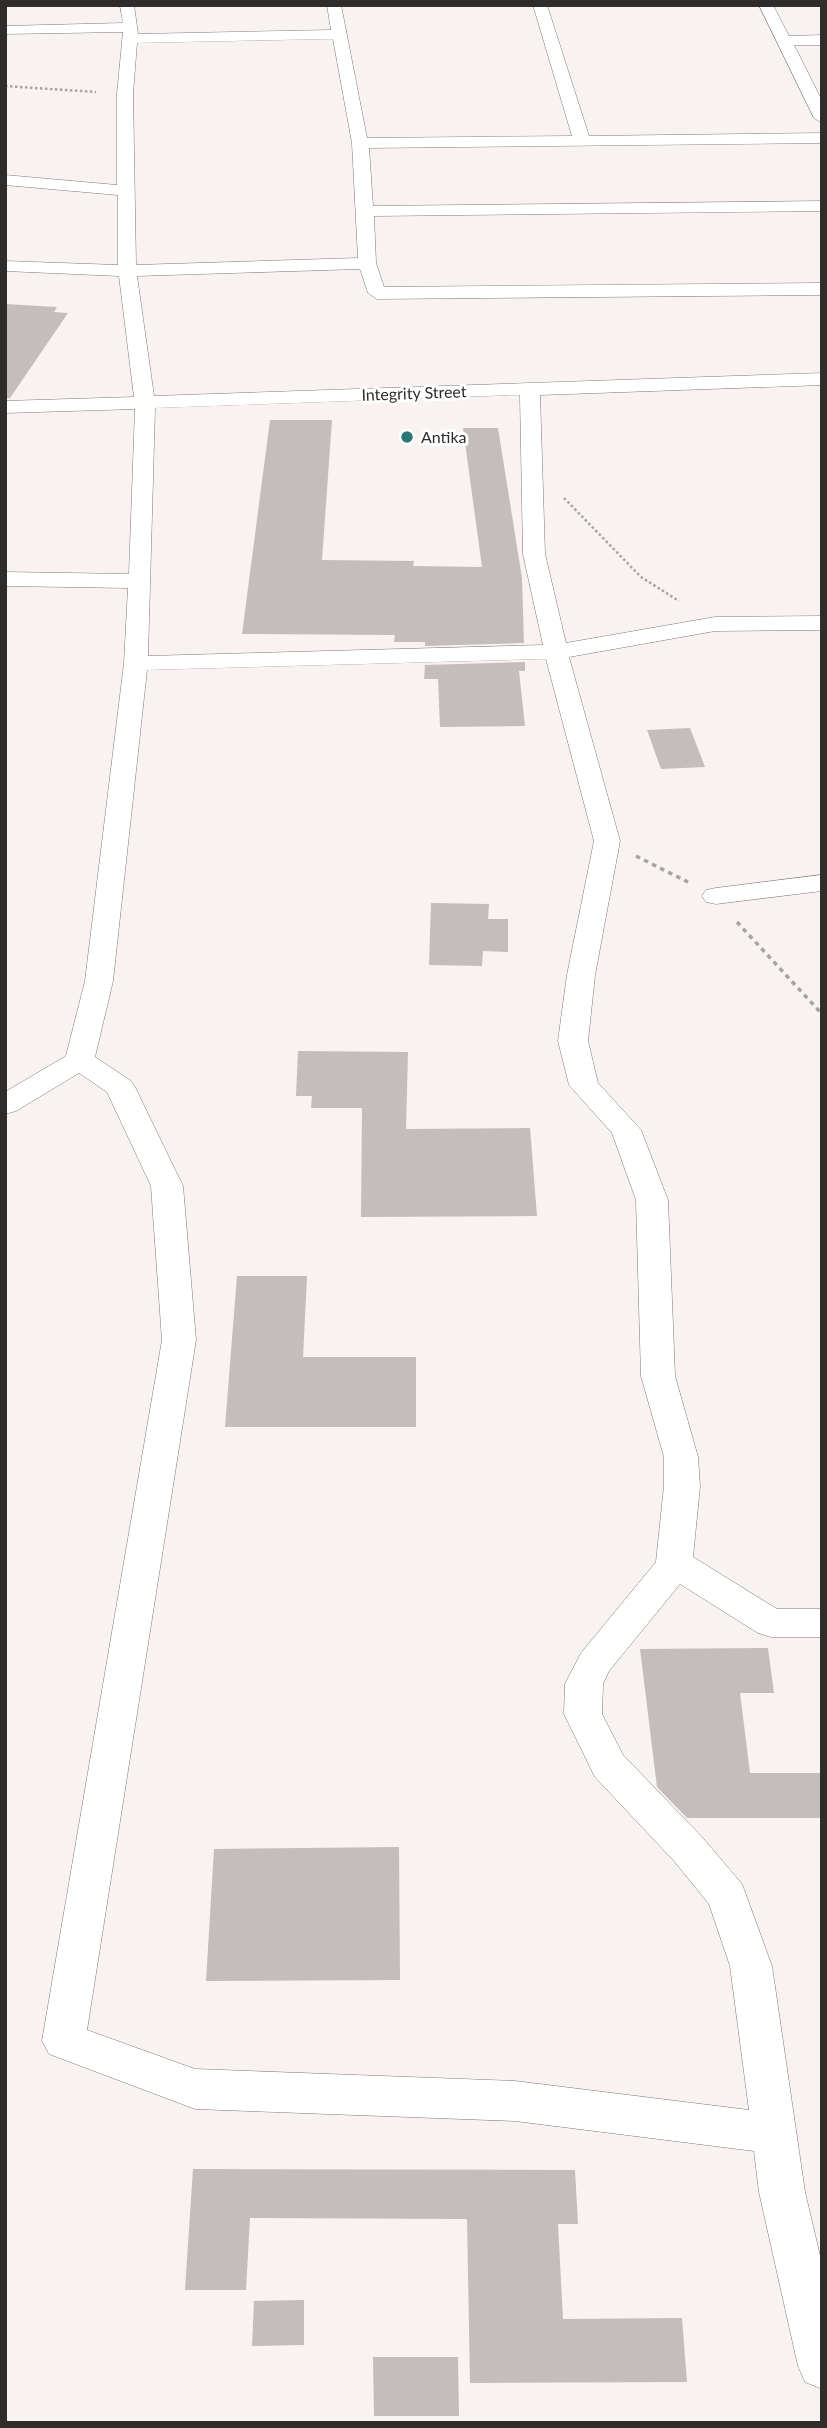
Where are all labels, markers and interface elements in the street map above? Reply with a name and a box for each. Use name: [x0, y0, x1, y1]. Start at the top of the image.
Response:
street label: Integrity Street: [361, 381, 467, 404]
place label: Antika: [421, 427, 467, 446]
marker: Antika: [399, 429, 415, 445]

